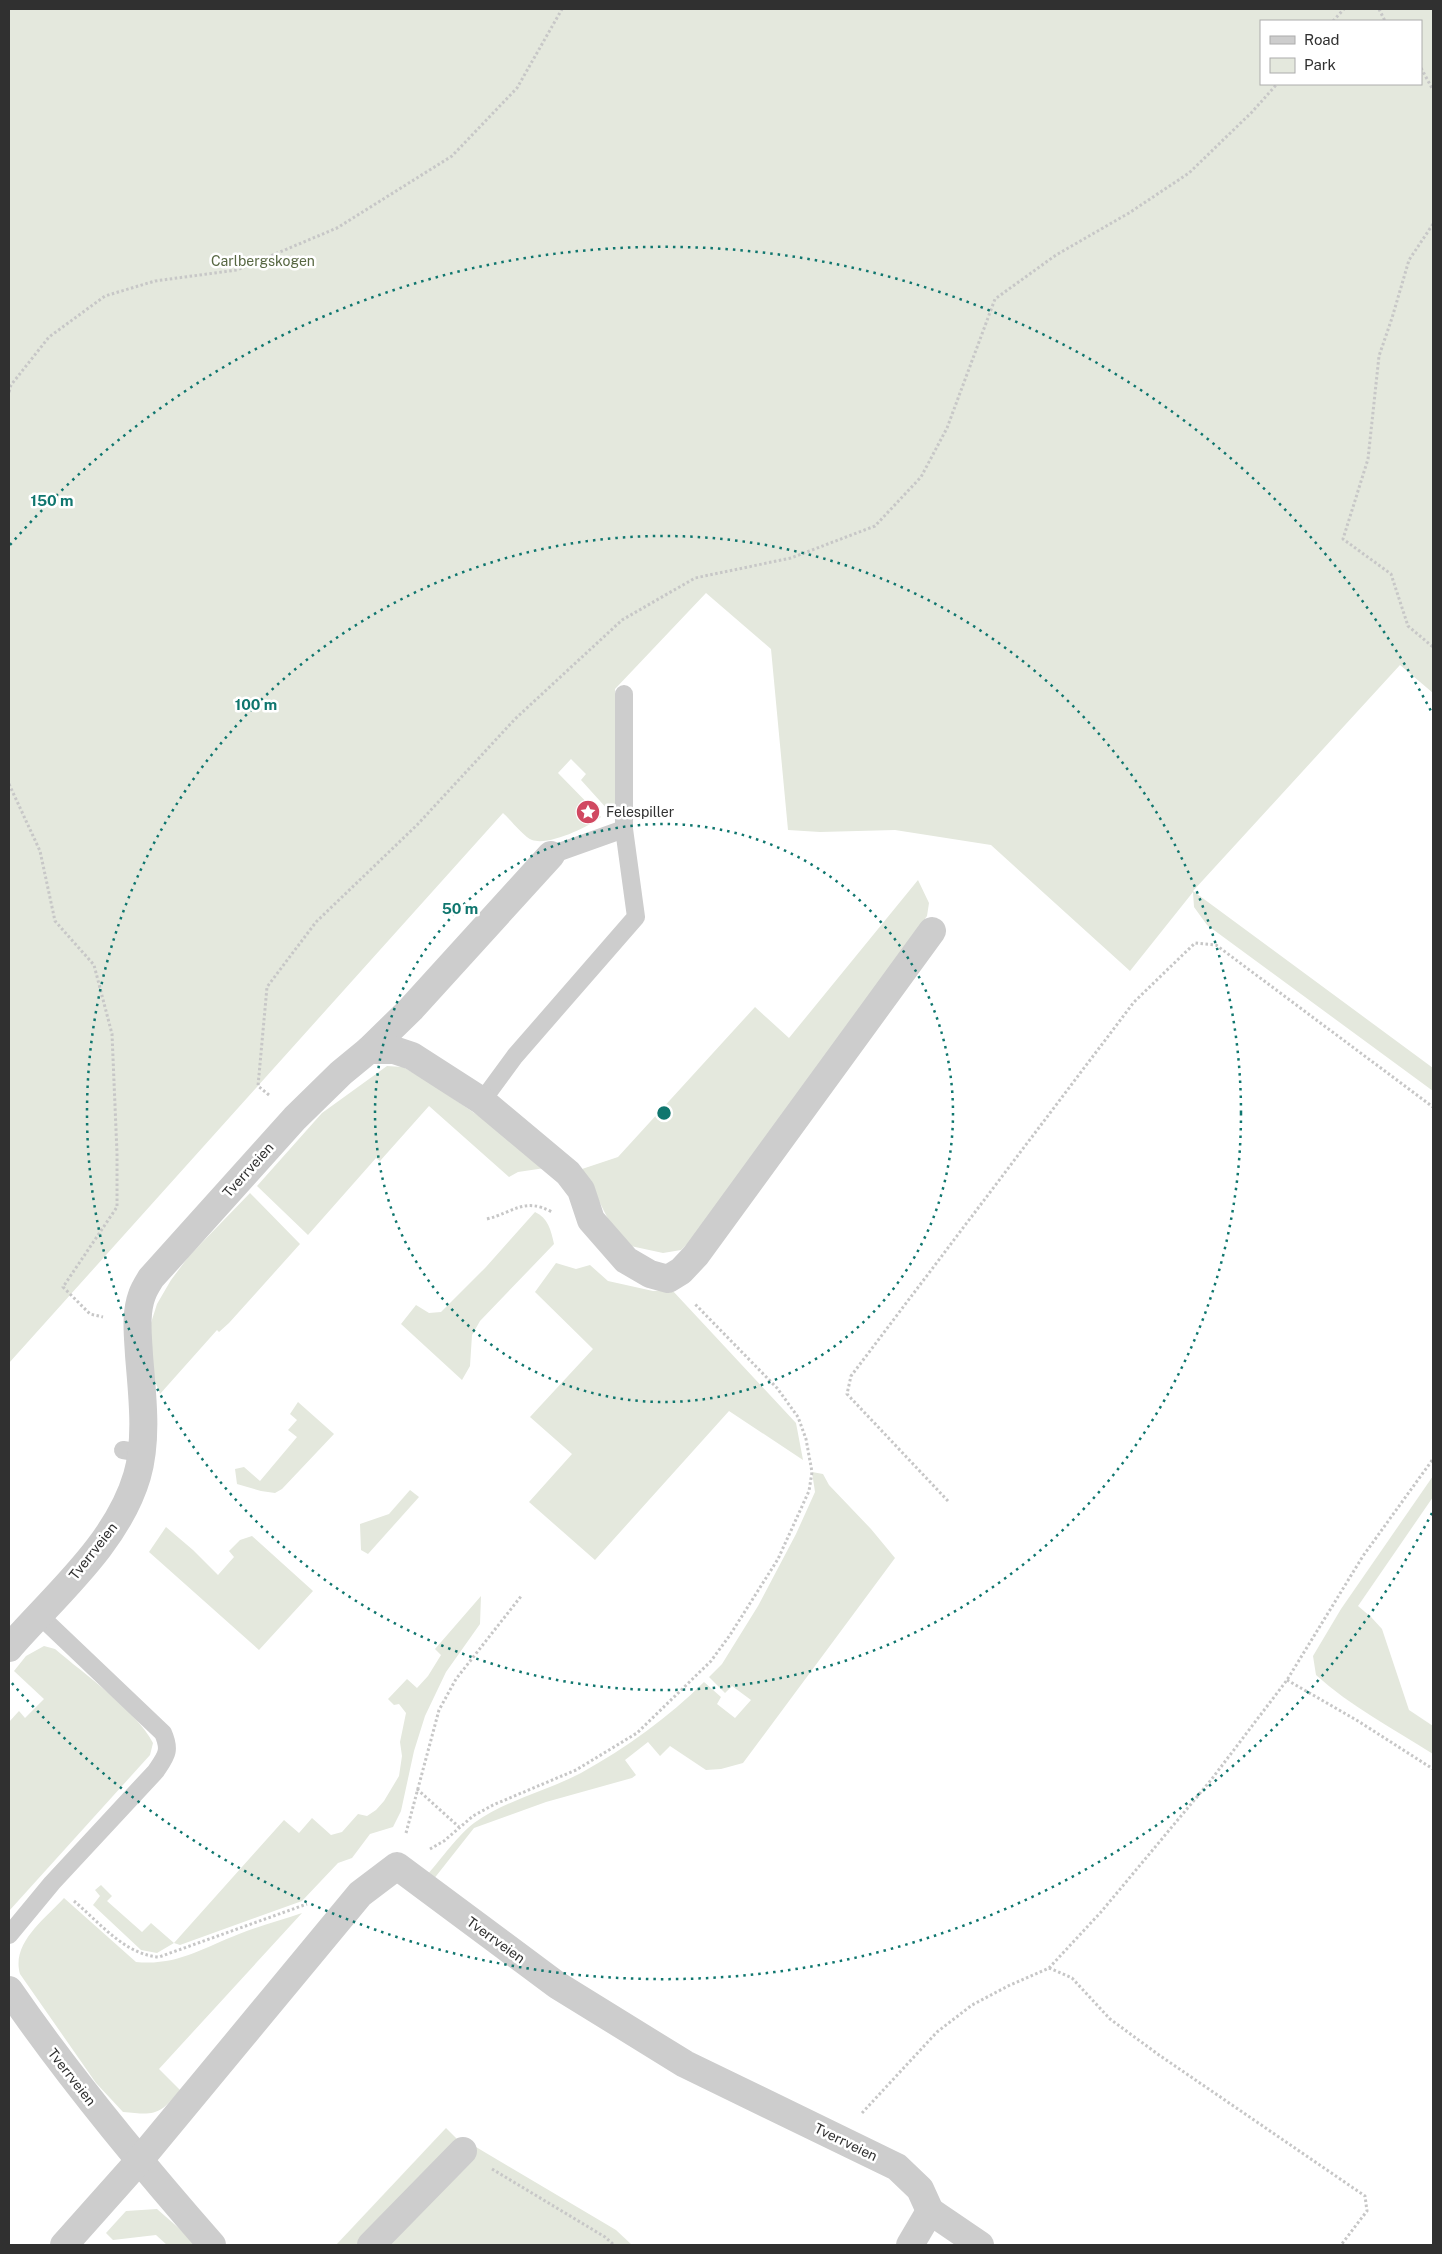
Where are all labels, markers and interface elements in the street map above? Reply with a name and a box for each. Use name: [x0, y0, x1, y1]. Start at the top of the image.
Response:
legend: [1260, 20, 1422, 85]
text: Road: [1304, 31, 1340, 48]
text: Park: [1304, 56, 1336, 73]
park label: Carlbergskogen: [211, 253, 315, 269]
text: 150 m: [30, 492, 74, 509]
text: 100 m: [235, 696, 277, 713]
place icon: Felespiller: [575, 799, 601, 825]
place label: Felespiller: [606, 804, 674, 820]
text: 50 m: [442, 900, 478, 917]
centre of rings: [655, 1104, 673, 1122]
street label: Tverrveien: [219, 1139, 277, 1201]
street label: Tverrveien: [66, 1519, 120, 1583]
street label: Tverrveien: [464, 1914, 528, 1966]
street label: Tverrveien: [45, 2045, 99, 2109]
street label: Tverrveien: [812, 2120, 880, 2164]

